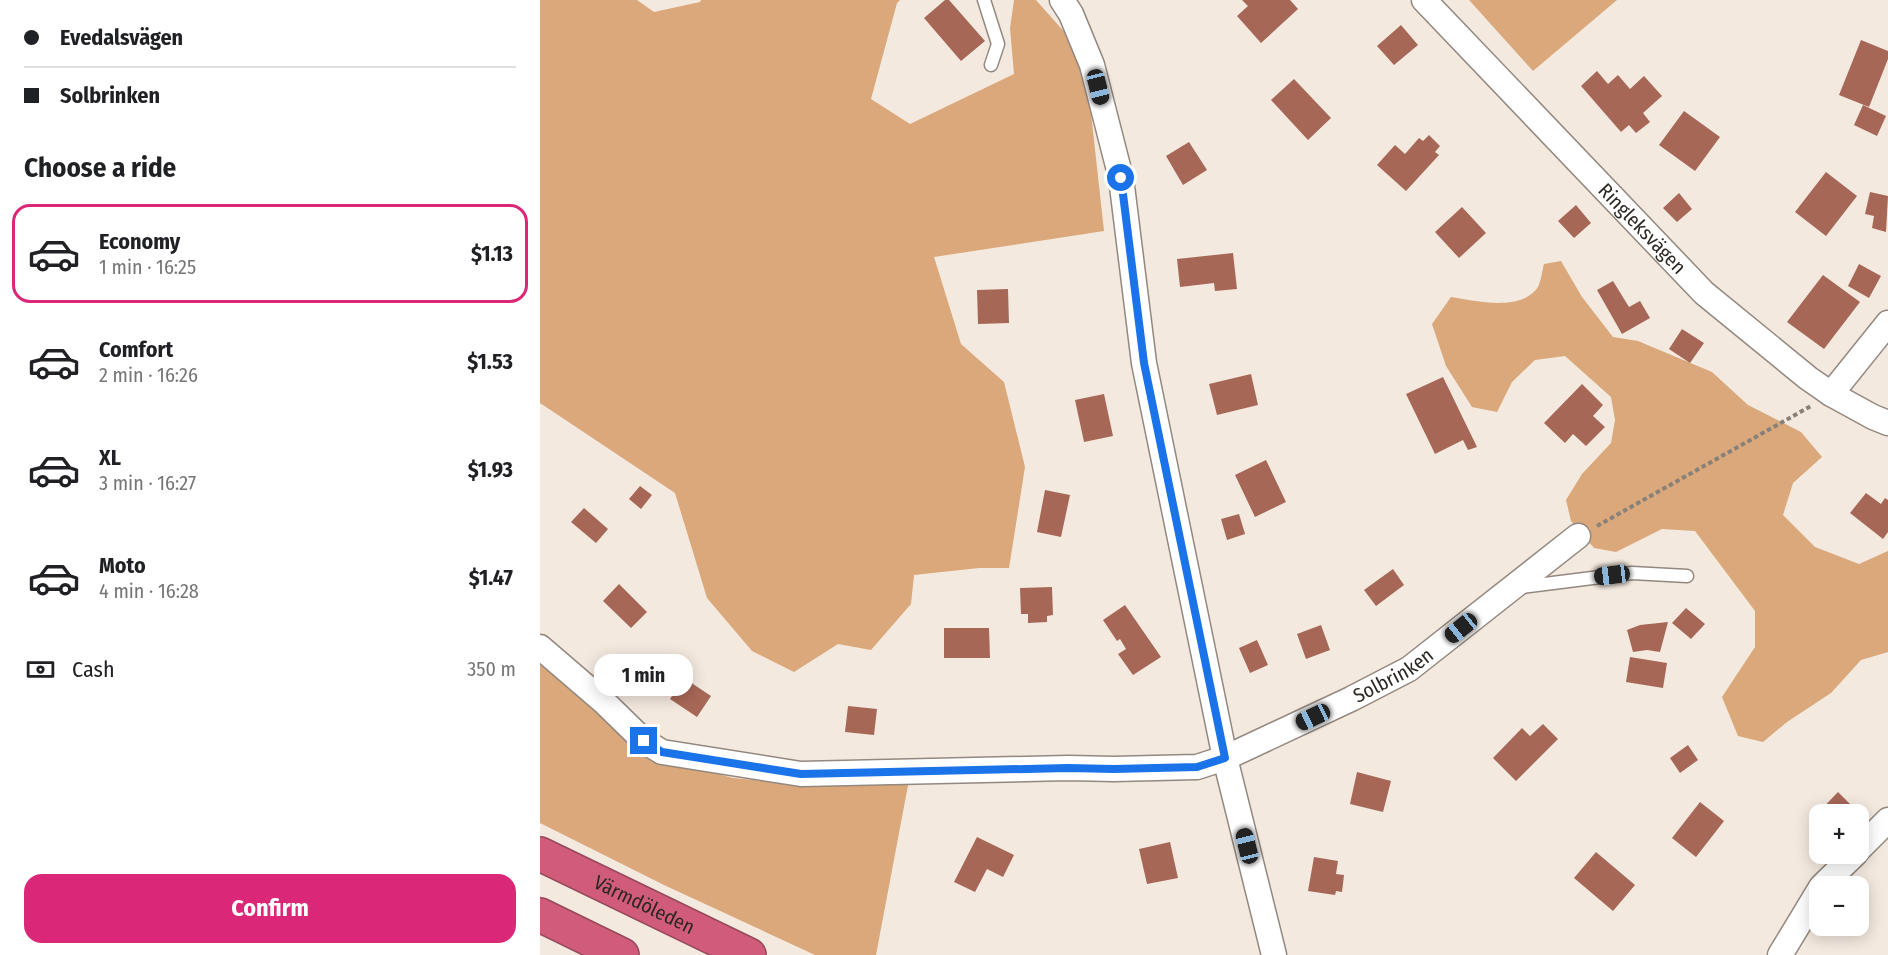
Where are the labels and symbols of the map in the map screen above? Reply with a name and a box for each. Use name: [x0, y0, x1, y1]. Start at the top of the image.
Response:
car: [1085, 67, 1111, 107]
route start: [1107, 164, 1134, 191]
street label: Ringleksvägen: [1593, 178, 1691, 279]
car: [1593, 564, 1631, 586]
car: [1441, 610, 1481, 646]
street label: Solbrinken: [1349, 643, 1438, 708]
callout: 1 min: [594, 654, 694, 696]
car: [1293, 701, 1333, 733]
route end: [630, 727, 657, 754]
car: [1234, 826, 1260, 866]
street label: Värmdöleden: [590, 870, 699, 939]

